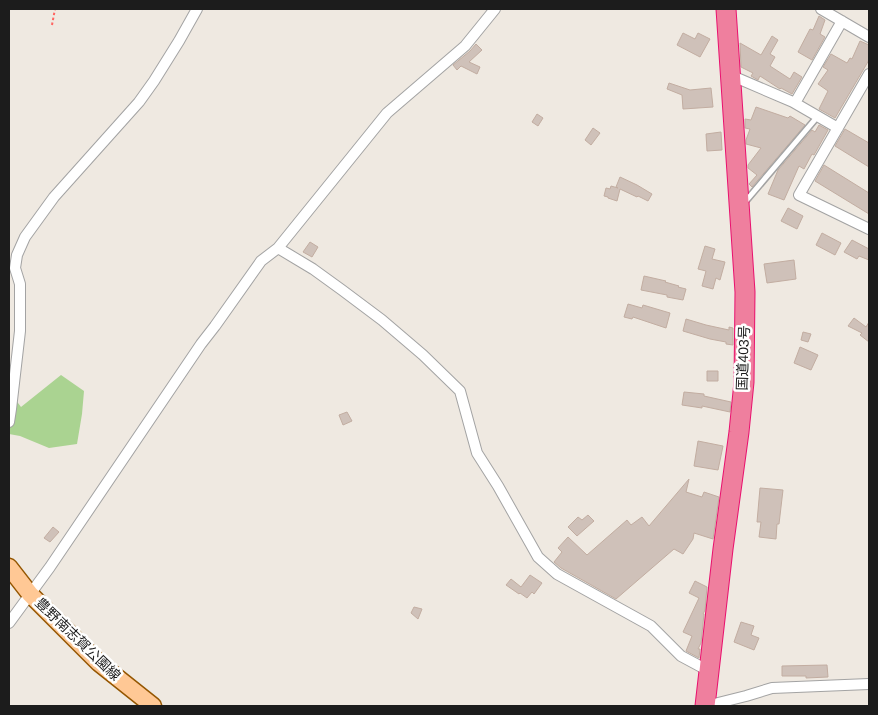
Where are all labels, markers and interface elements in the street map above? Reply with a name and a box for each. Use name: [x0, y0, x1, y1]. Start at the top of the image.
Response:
street label: 国道403号: [734, 325, 752, 391]
street label: 豊野南志賀公園線: [32, 594, 124, 684]

